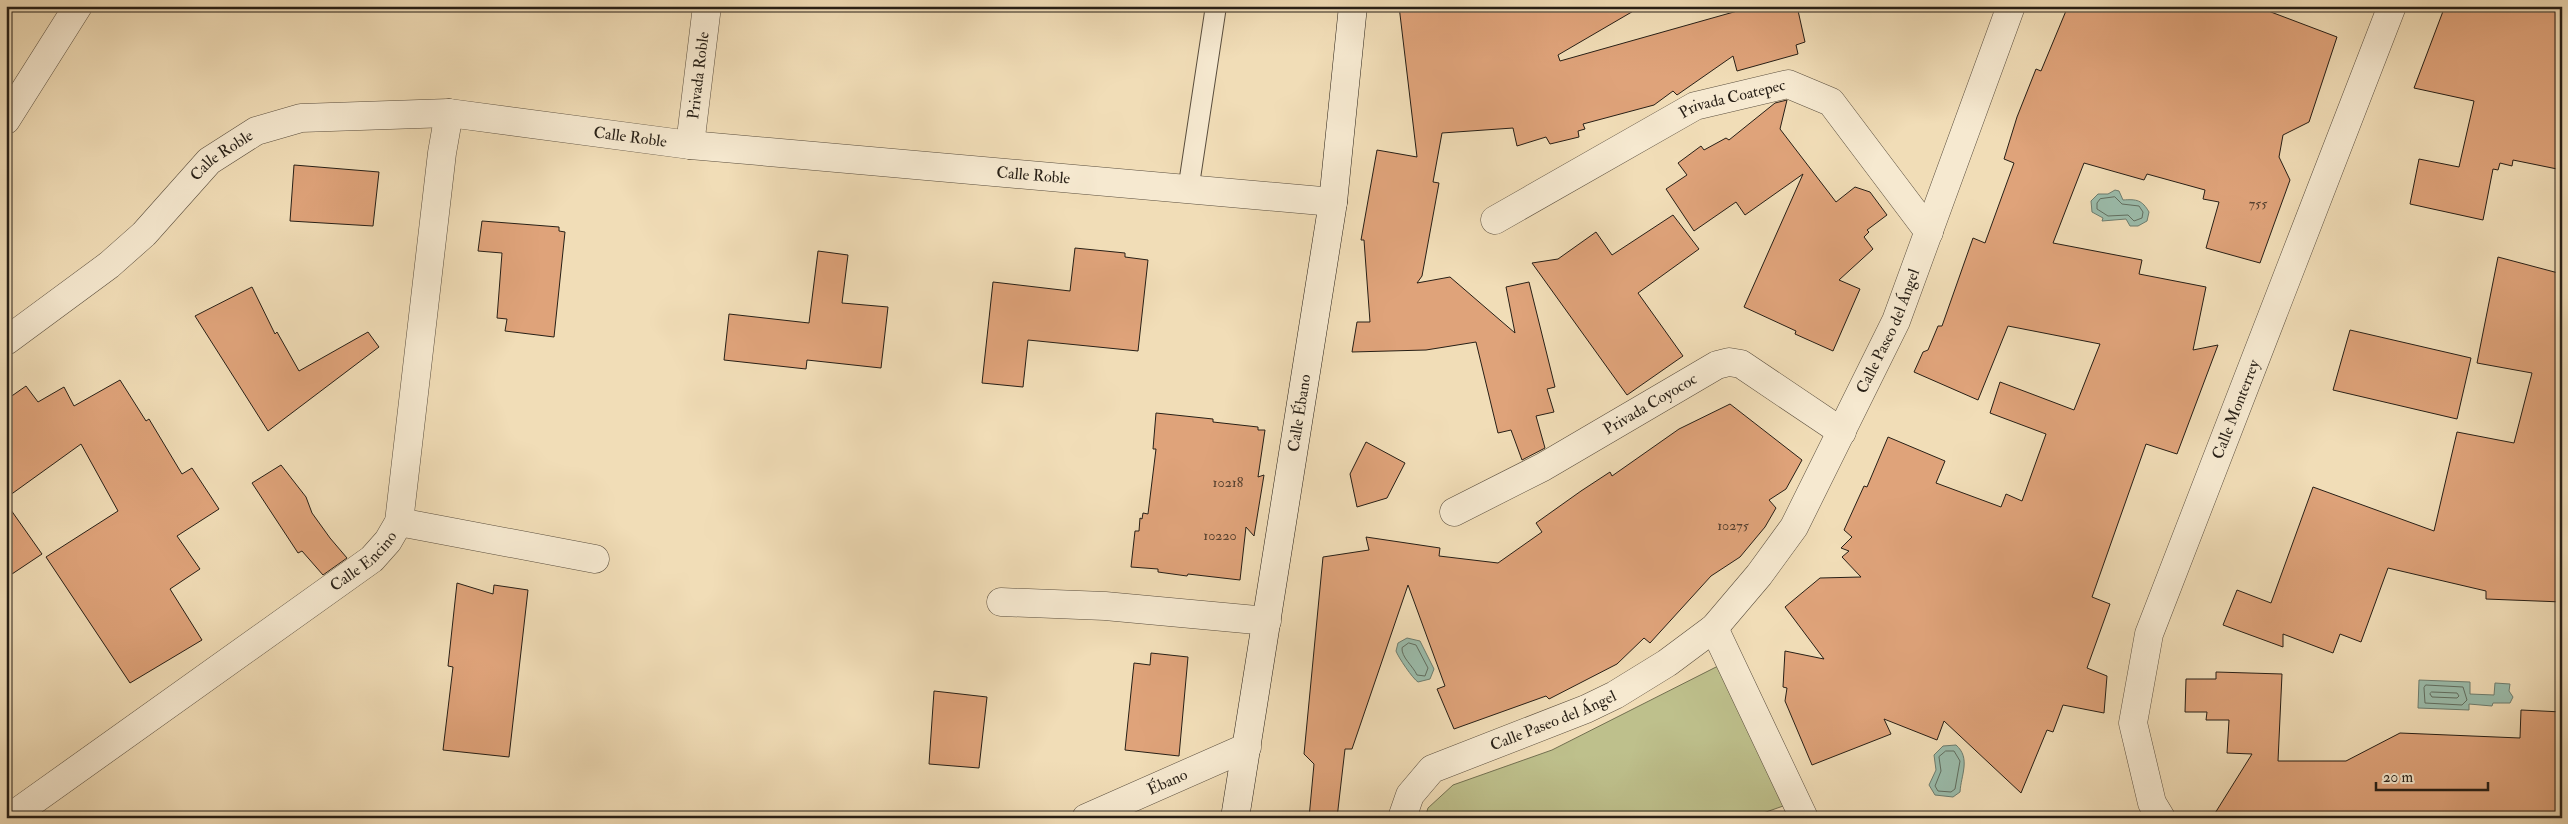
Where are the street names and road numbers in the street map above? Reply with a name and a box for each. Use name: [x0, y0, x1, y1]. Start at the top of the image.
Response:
street label: Privada Roble: [683, 30, 714, 120]
street label: Privada Coatepec: [1675, 75, 1788, 123]
street label: Calle Roble: [592, 122, 669, 152]
street label: Calle Roble: [186, 125, 257, 185]
street label: Calle Roble: [996, 162, 1071, 189]
street label: Calle Paseo del Ángel: [1852, 266, 1924, 397]
street label: Calle Monterrey: [2208, 356, 2265, 462]
street label: Privada Coyococ: [1600, 369, 1701, 439]
street label: Calle Ébano: [1283, 373, 1315, 453]
street label: Calle Encino: [326, 528, 402, 596]
street label: Calle Paseo del Ángel: [1487, 686, 1620, 755]
street label: Ébano: [1144, 764, 1191, 800]

